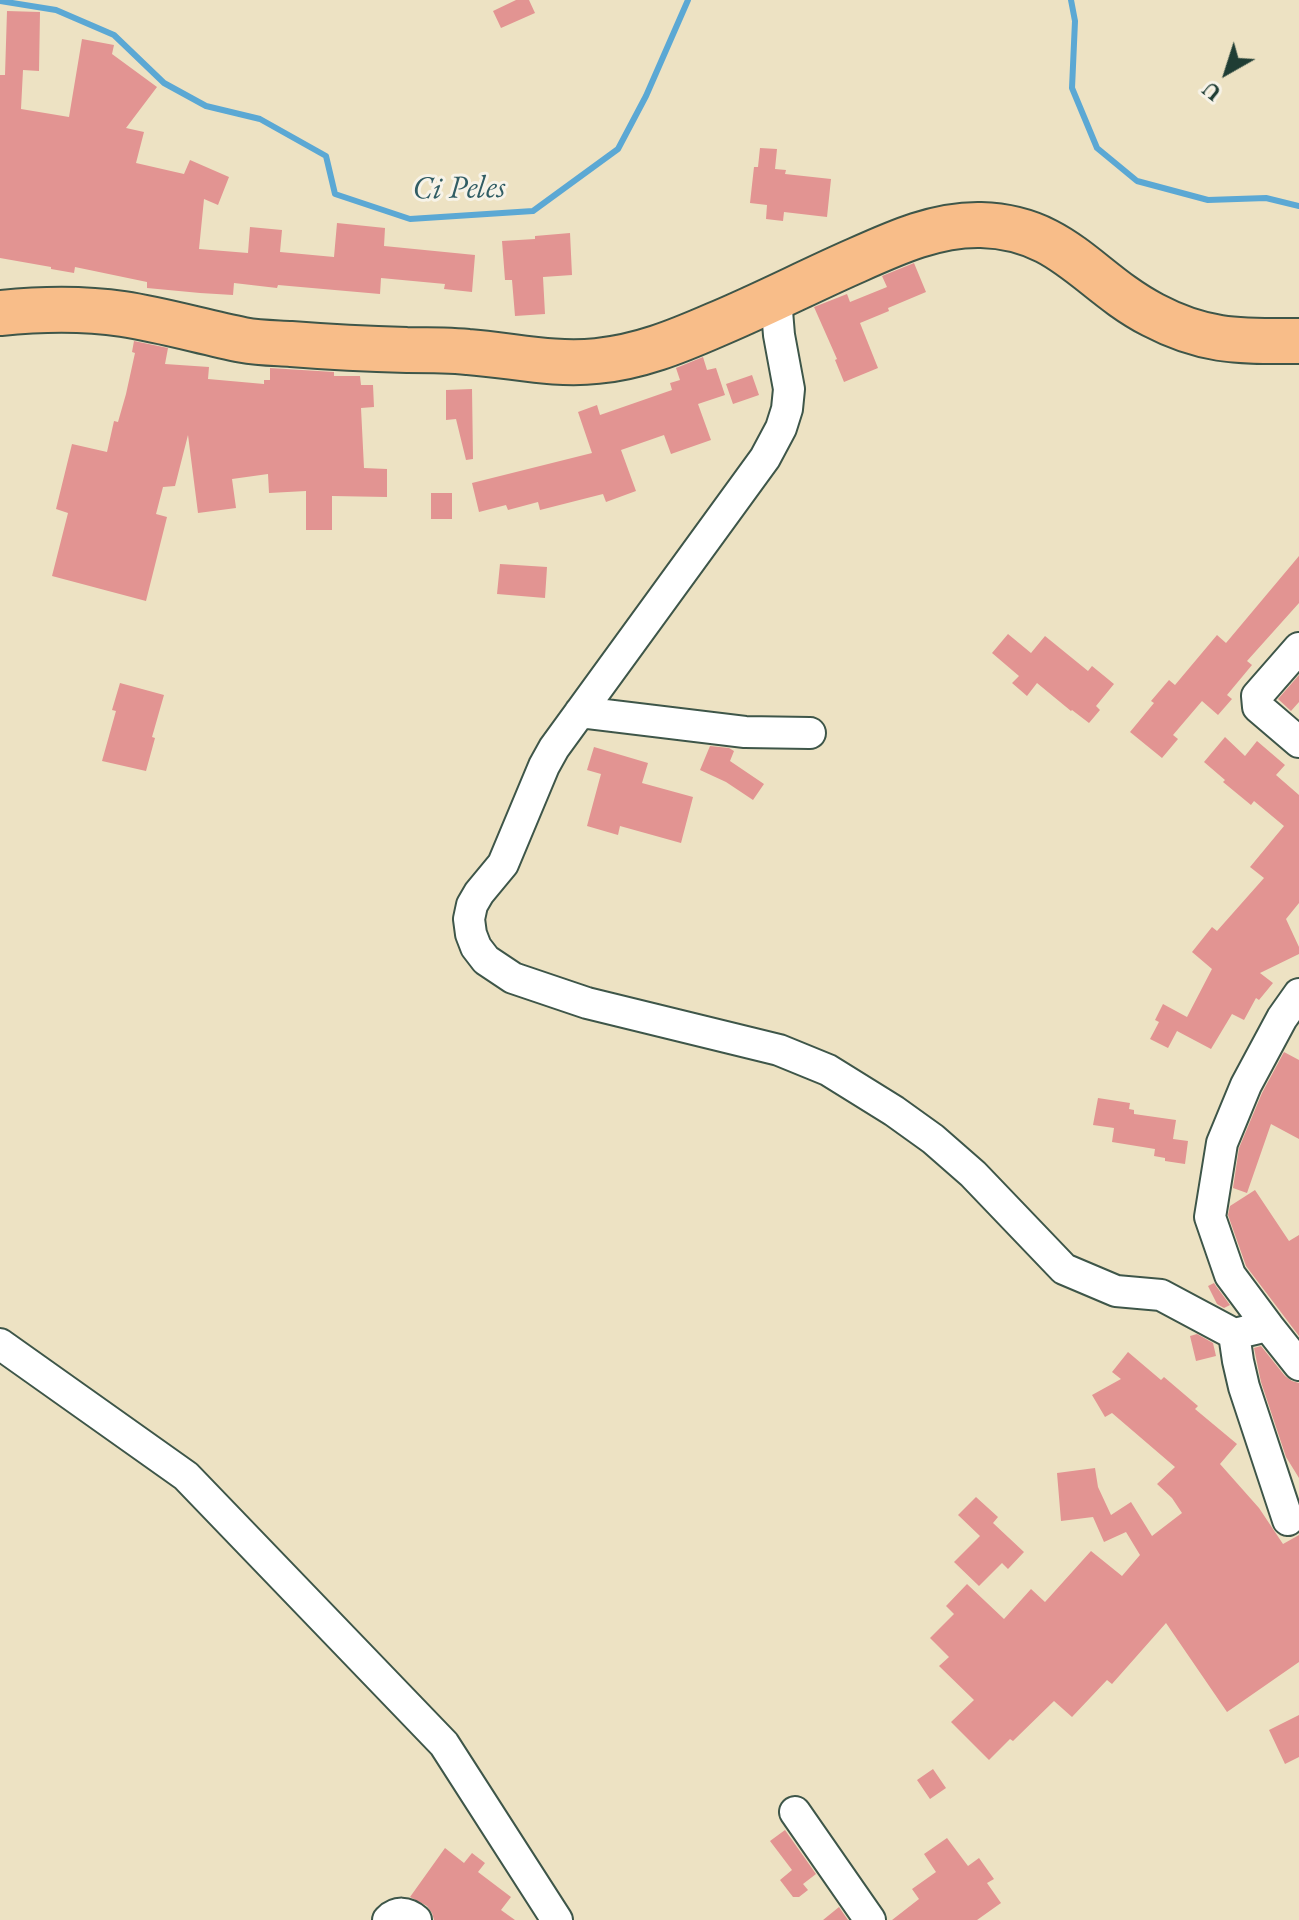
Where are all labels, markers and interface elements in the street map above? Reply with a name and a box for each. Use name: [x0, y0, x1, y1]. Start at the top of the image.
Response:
north arrow: [1187, 32, 1267, 112]
text: U: [1196, 75, 1227, 107]
water label: Ci Peles: [412, 169, 506, 209]

